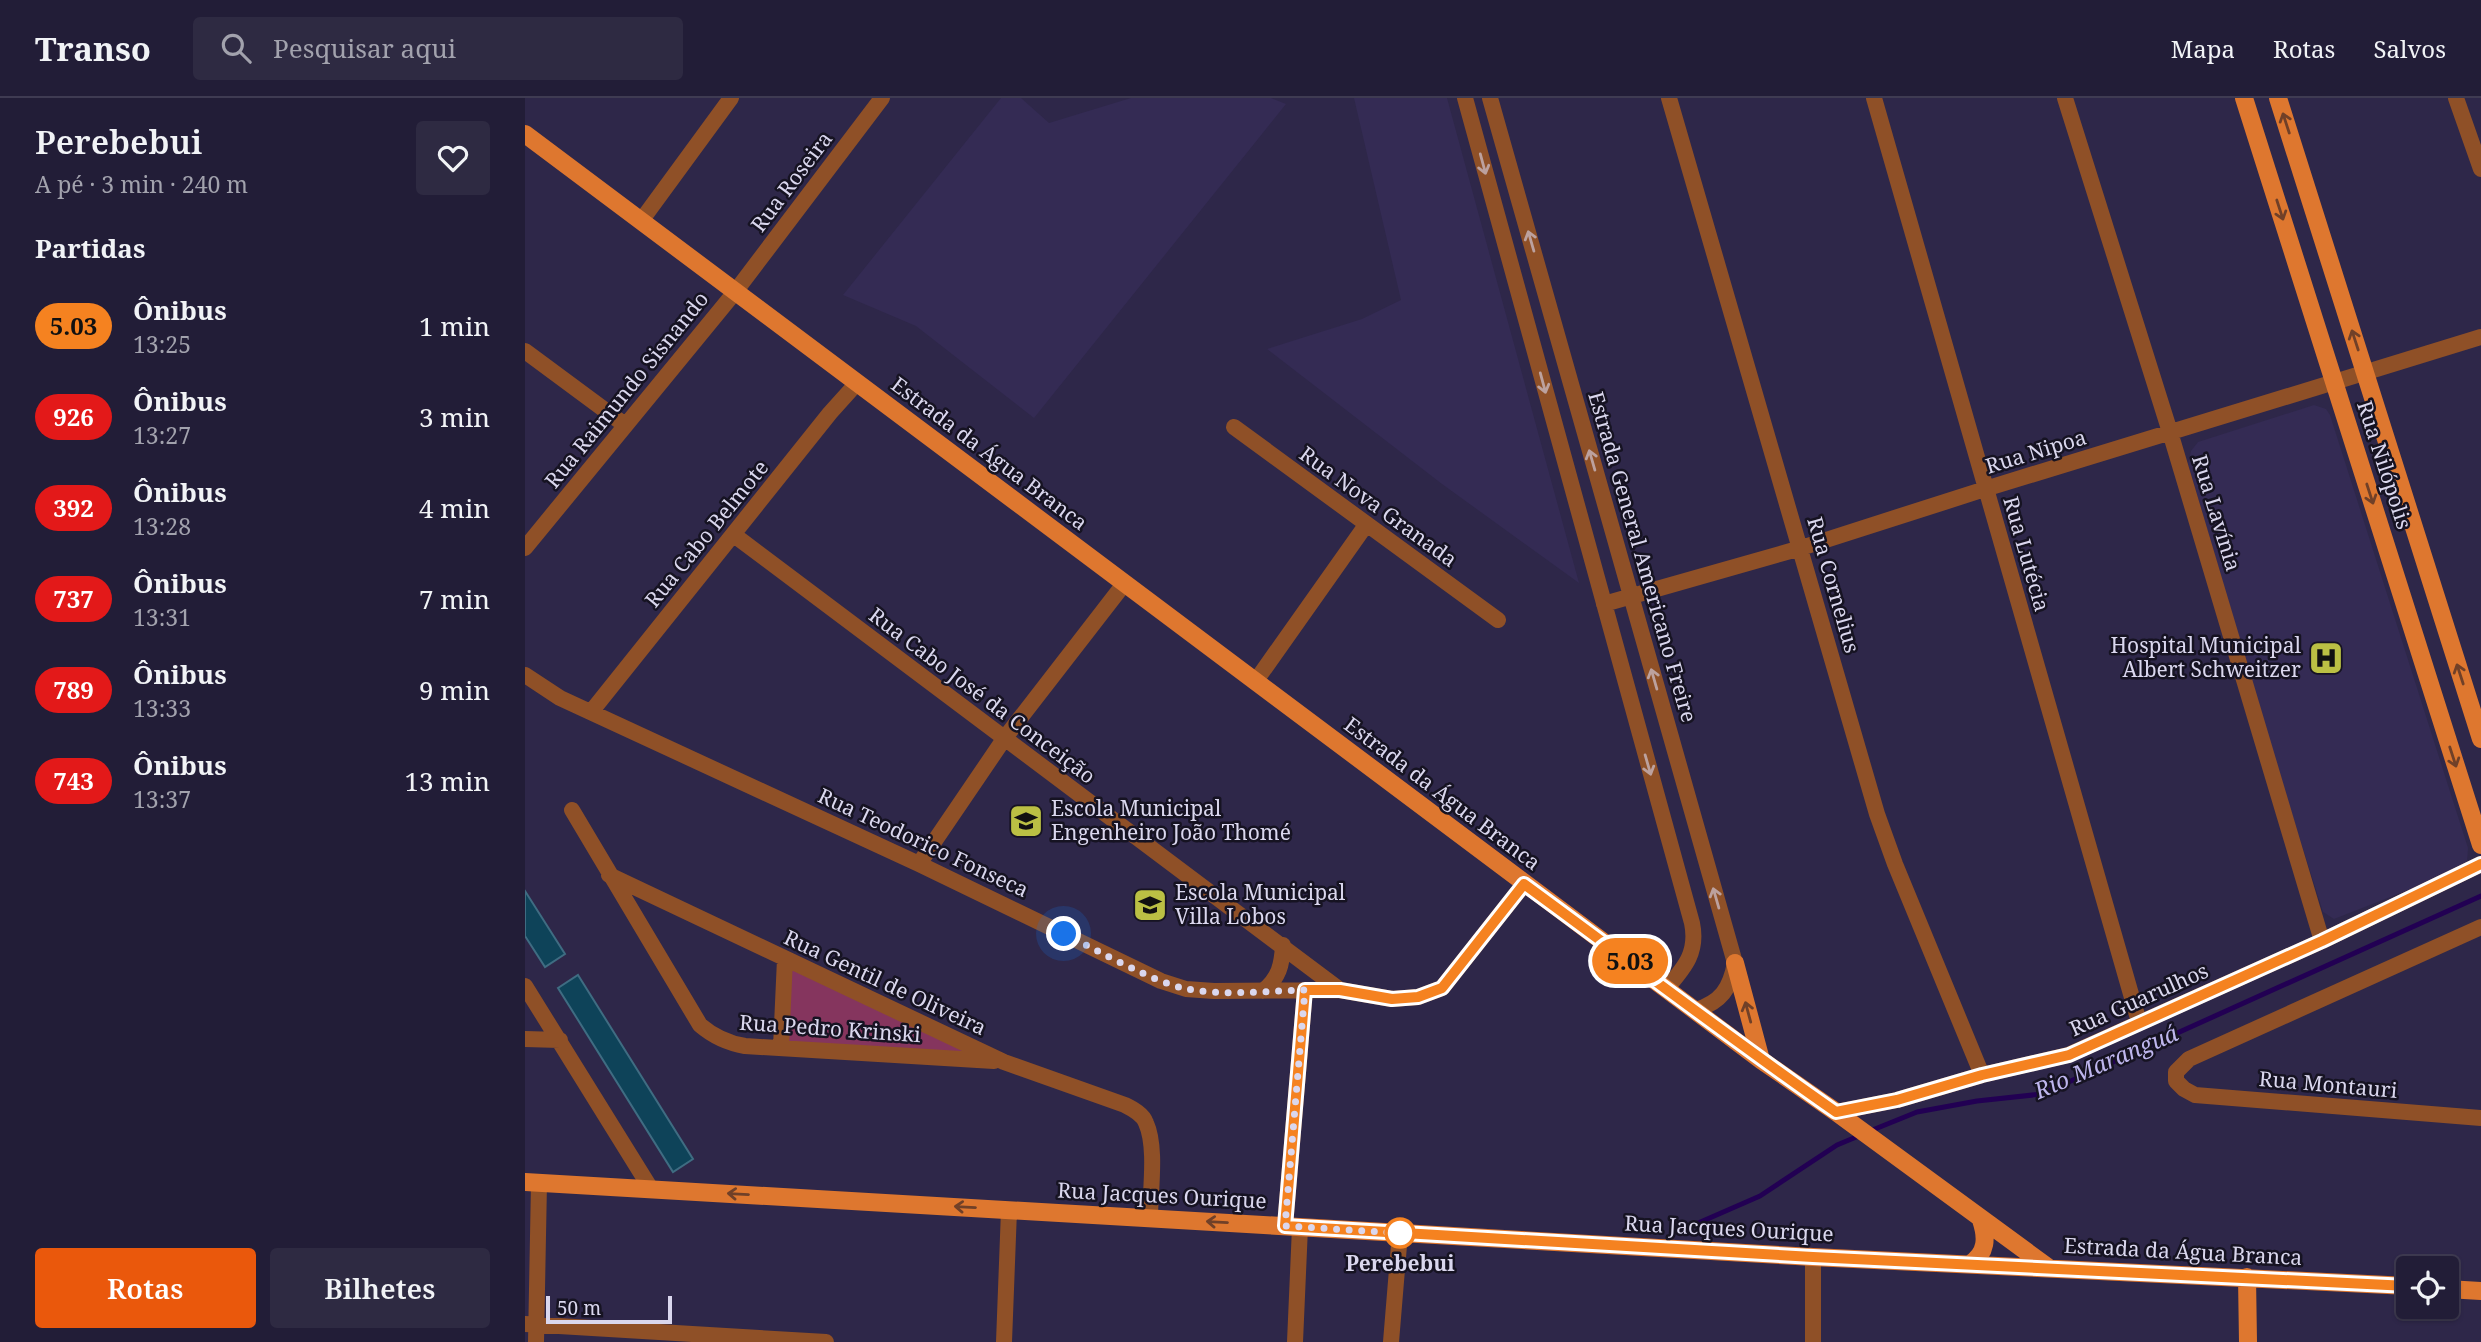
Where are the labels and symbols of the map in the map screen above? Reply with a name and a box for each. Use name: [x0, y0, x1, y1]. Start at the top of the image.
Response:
one-way arrow: [2279, 112, 2292, 134]
street label: Rua Roseira: [744, 125, 838, 237]
one-way arrow: [1478, 153, 1491, 175]
one-way arrow: [2274, 198, 2287, 220]
one-way arrow: [1523, 230, 1536, 252]
street label: Rua Raimundo Sisnando: [538, 285, 714, 494]
one-way arrow: [2348, 329, 2361, 351]
street label: Estrada da Água Branca: [886, 370, 1093, 536]
one-way arrow: [1537, 371, 1550, 394]
street label: Estrada General Americano Freire: [1582, 388, 1704, 725]
street label: Rua Nilópolis: [2351, 397, 2419, 532]
street label: Rua Nipoa: [1982, 422, 2090, 480]
street label: Rua Nova Granada: [1294, 440, 1463, 573]
one-way arrow: [1585, 449, 1598, 471]
street label: Rua Lavínia: [2186, 451, 2248, 574]
street label: Rua Cabo Belmote: [638, 454, 774, 613]
one-way arrow: [2364, 482, 2377, 504]
street label: Rua Lutécia: [1997, 493, 2057, 614]
street label: Rua Cornelius: [1801, 514, 1867, 656]
street label: Rua Cabo José da Conceição: [864, 601, 1102, 790]
place label: Hospital Municipal Albert Schweitzer: [2110, 631, 2301, 683]
hospital icon: Hospital Municipal Albert Schweitzer: [2307, 639, 2345, 677]
one-way arrow: [2453, 663, 2466, 685]
one-way arrow: [1647, 668, 1660, 690]
street label: Estrada da Água Branca: [1339, 710, 1546, 876]
one-way arrow: [2448, 746, 2460, 768]
one-way arrow: [1642, 753, 1655, 775]
street label: Rua Teodorico Fonseca: [814, 781, 1033, 903]
place label: Escola Municipal Engenheiro João Thomé: [1051, 794, 1291, 846]
school or university icon: Escola Municipal Engenheiro João Thomé: [1007, 802, 1045, 840]
place label: Escola Municipal Villa Lobos: [1175, 878, 1346, 930]
school or university icon: Escola Municipal Villa Lobos: [1131, 886, 1169, 924]
one-way arrow: [1709, 887, 1722, 909]
your location: [1046, 916, 1081, 951]
street label: Rua Gentil de Oliveira: [780, 923, 991, 1041]
line badge: 5.03: [1581, 938, 1679, 984]
street label: Rua Guarulhos: [2065, 956, 2212, 1042]
one-way arrow: [1741, 1001, 1754, 1024]
street label: Rua Pedro Krinski: [738, 1008, 922, 1048]
water label: Rio Maranguá: [2028, 1016, 2183, 1106]
street label: Rua Montauri: [2258, 1064, 2399, 1104]
street label: Rua Jacques Ourique: [1057, 1176, 1267, 1214]
one-way arrow: [728, 1187, 750, 1200]
one-way arrow: [954, 1201, 977, 1214]
street label: Rua Jacques Ourique: [1624, 1209, 1834, 1247]
one-way arrow: [1206, 1216, 1229, 1229]
marker: Perebebui: [1385, 1218, 1415, 1248]
street label: Estrada da Água Branca: [2063, 1231, 2303, 1271]
place label: Perebebui: [1345, 1249, 1455, 1277]
scale bar: [546, 1293, 672, 1325]

